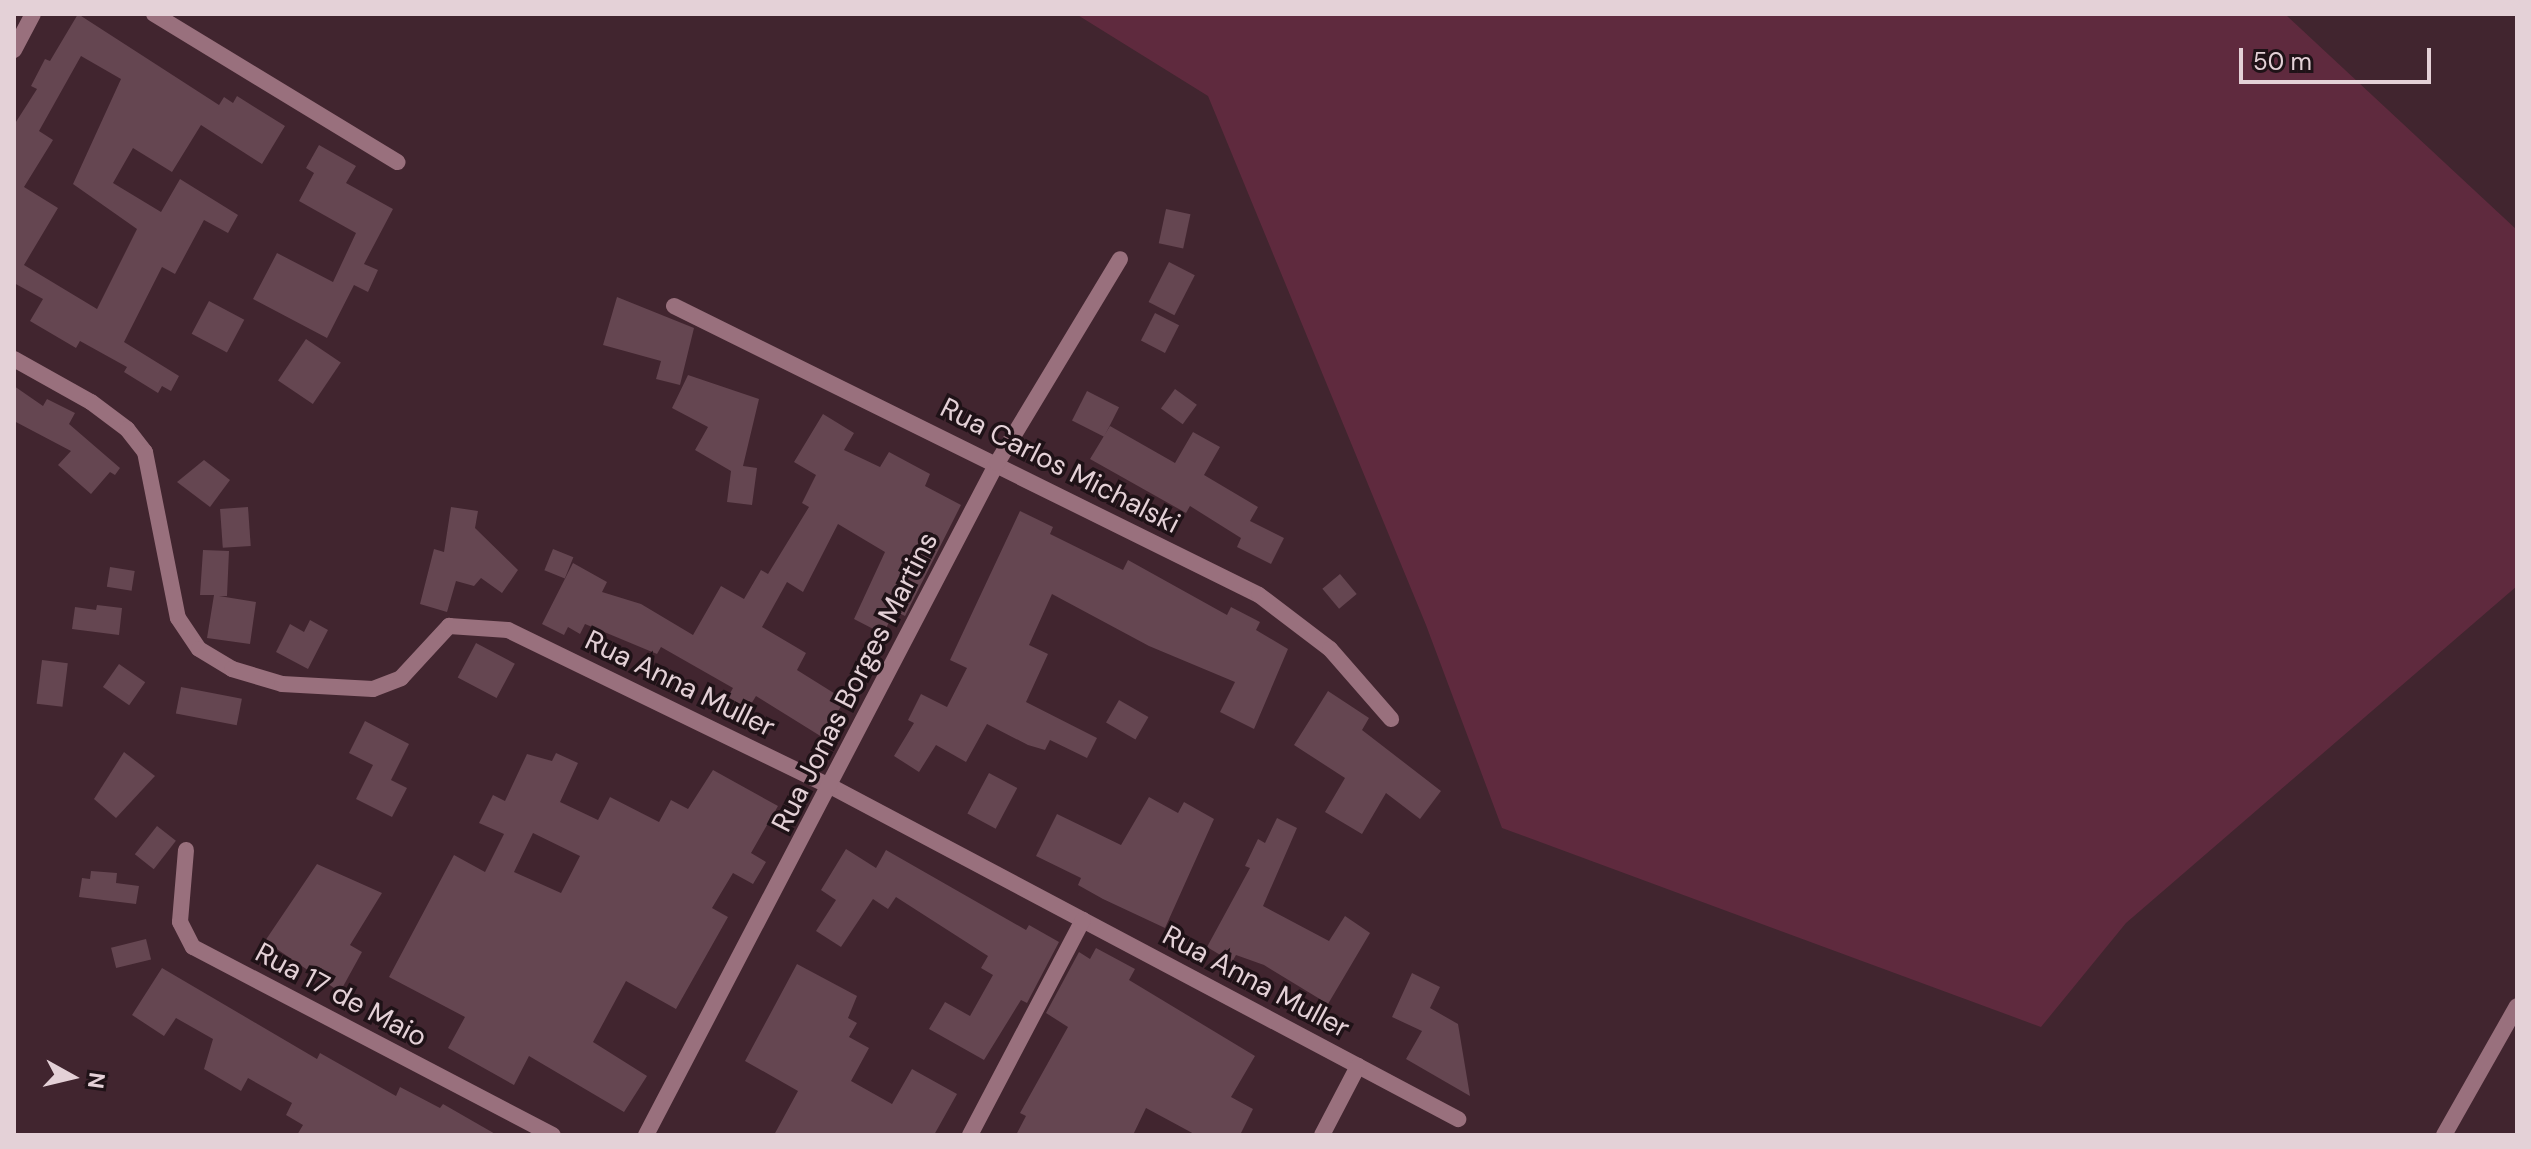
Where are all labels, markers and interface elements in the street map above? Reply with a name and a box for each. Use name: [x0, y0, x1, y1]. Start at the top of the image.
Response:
scale bar: [2243, 32, 2435, 82]
text: 50 m: [2253, 46, 2312, 77]
street label: Rua Carlos Michalski: [935, 391, 1185, 541]
street label: Rua Jonas Borges Martins: [765, 527, 945, 837]
street label: Rua Anna Muller: [580, 624, 780, 744]
street label: Rua Anna Muller: [1157, 919, 1355, 1045]
street label: Rua 17 de Maio: [249, 936, 433, 1054]
north arrow: [32, 1037, 112, 1117]
text: N: [81, 1070, 112, 1090]

